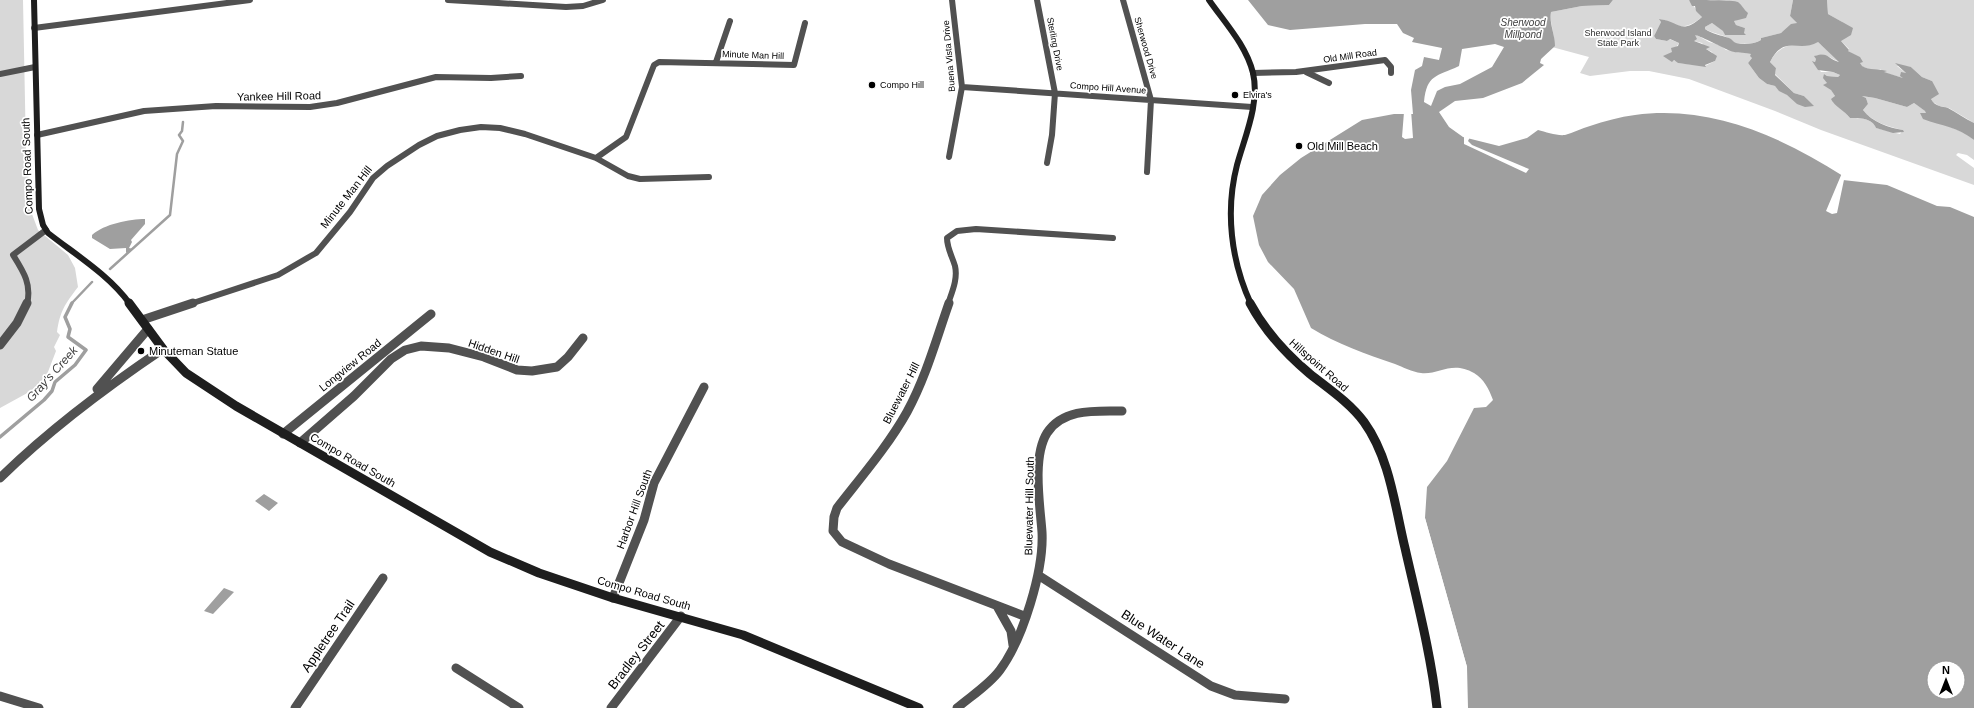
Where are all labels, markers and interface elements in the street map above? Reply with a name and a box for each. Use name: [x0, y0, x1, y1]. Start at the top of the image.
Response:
street label: Sherwood Drive: [1132, 16, 1160, 80]
street label: Sterling Drive: [1045, 17, 1065, 71]
water label: Sherwood Millpond: [1500, 17, 1546, 40]
street label: Buena Vista Drive: [941, 20, 957, 92]
park label: Sherwood Island State Park: [1584, 28, 1652, 48]
street label: Old Mill Road: [1323, 47, 1377, 65]
street label: Minute Man Hill: [722, 49, 784, 61]
marker: Compo Hill: [867, 80, 877, 90]
place label: Compo Hill: [880, 80, 924, 90]
street label: Compo Hill Avenue: [1070, 80, 1146, 96]
street label: Yankee Hill Road: [237, 89, 321, 103]
marker: Elvira's: [1230, 90, 1240, 100]
place label: Elvira's: [1243, 90, 1272, 100]
street label: Compo Road South: [19, 118, 35, 214]
place label: Old Mill Beach: [1307, 140, 1378, 152]
marker: Old Mill Beach: [1294, 141, 1304, 151]
street label: Minute Man Hill: [318, 163, 374, 231]
street label: Longview Road: [317, 336, 383, 394]
street label: Hillspoint Road: [1287, 336, 1351, 394]
street label: Hidden Hill: [467, 337, 521, 365]
water label: Gray's Creek: [23, 343, 81, 405]
place label: Minuteman Statue: [149, 345, 238, 357]
marker: Minuteman Statue: [136, 346, 146, 356]
street label: Bluewater Hill: [880, 360, 922, 426]
street label: Compo Road South: [308, 431, 398, 489]
street label: Bluewater Hill South: [1022, 456, 1036, 556]
street label: Harbor Hill South: [614, 468, 654, 550]
street label: Compo Road South: [596, 574, 692, 612]
street label: Appletree Trail: [298, 597, 358, 675]
street label: Blue Water Lane: [1119, 606, 1207, 672]
street label: Bradley Street: [605, 618, 668, 692]
north arrow: [1926, 660, 1966, 700]
text: N: [1942, 664, 1950, 676]

